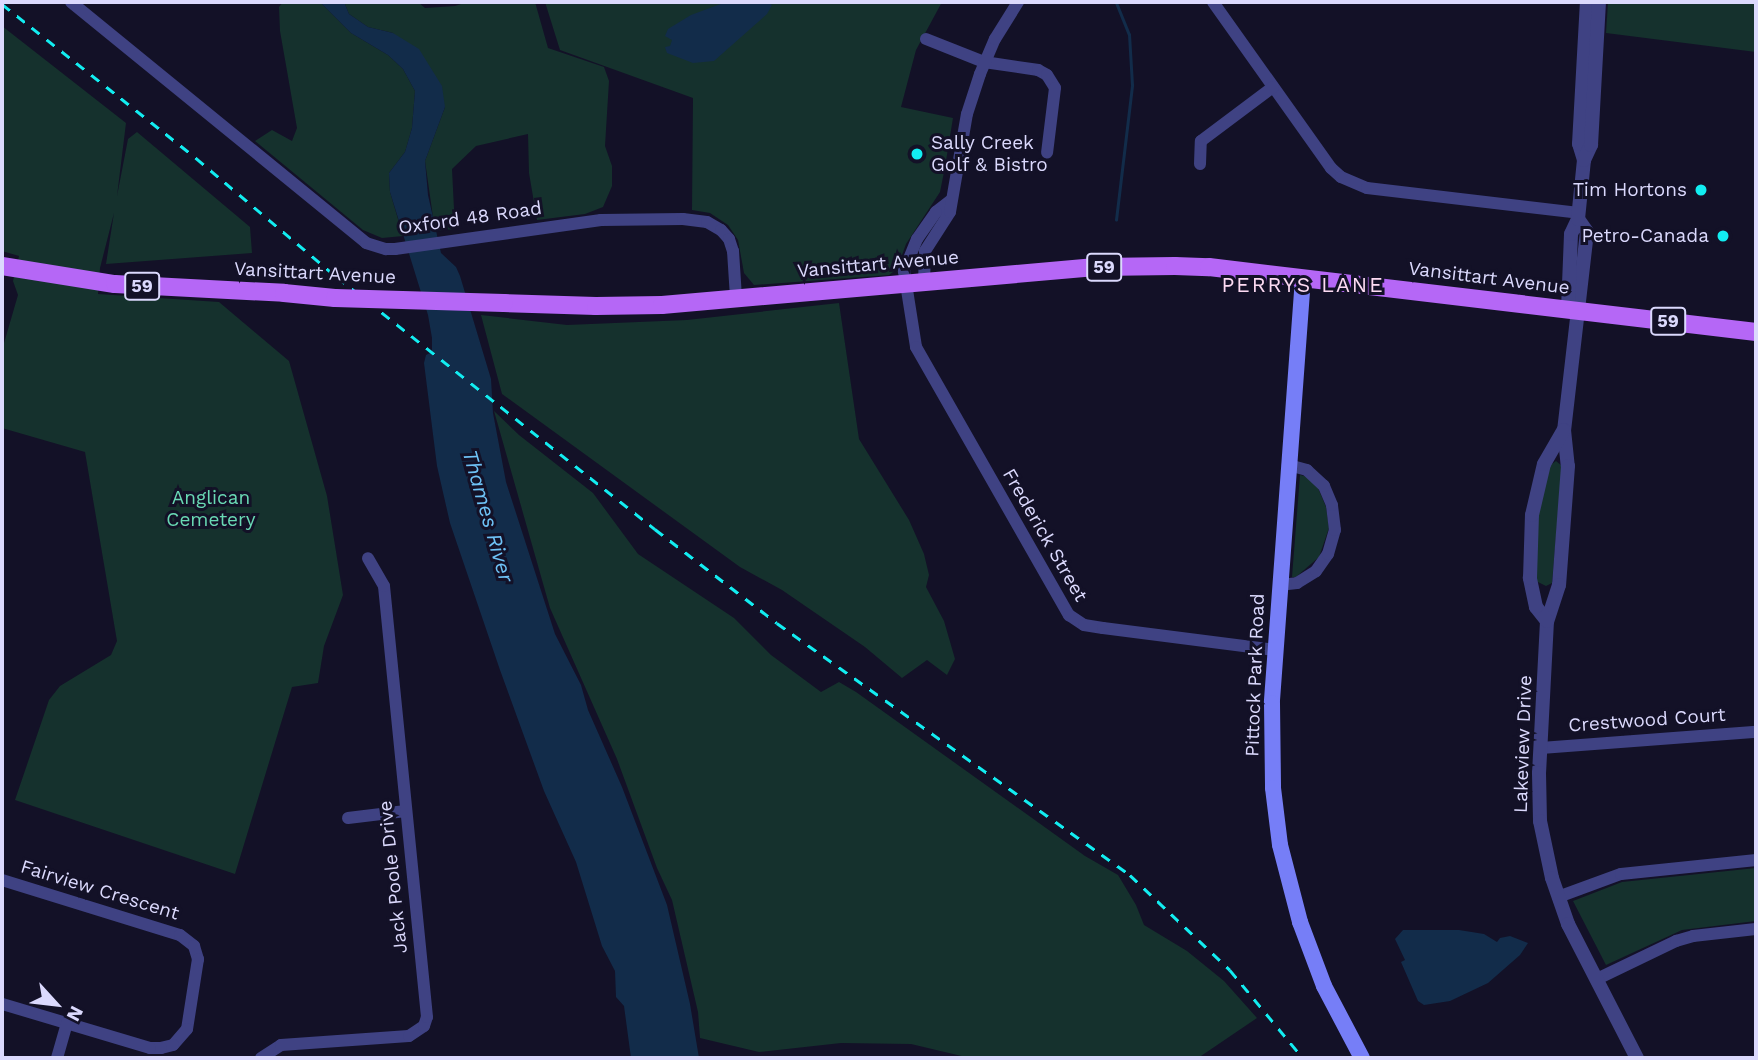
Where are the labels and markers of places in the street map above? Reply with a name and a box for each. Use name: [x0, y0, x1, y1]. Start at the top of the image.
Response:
place label: Sally Creek Golf & Bistro: [931, 132, 1049, 176]
marker: Sally Creek Golf & Bistro: [909, 146, 925, 162]
place label: Tim Hortons: [1573, 179, 1687, 201]
marker: Tim Hortons: [1693, 182, 1709, 198]
place label: Petro-Canada: [1581, 225, 1709, 247]
marker: Petro-Canada: [1715, 228, 1731, 244]

